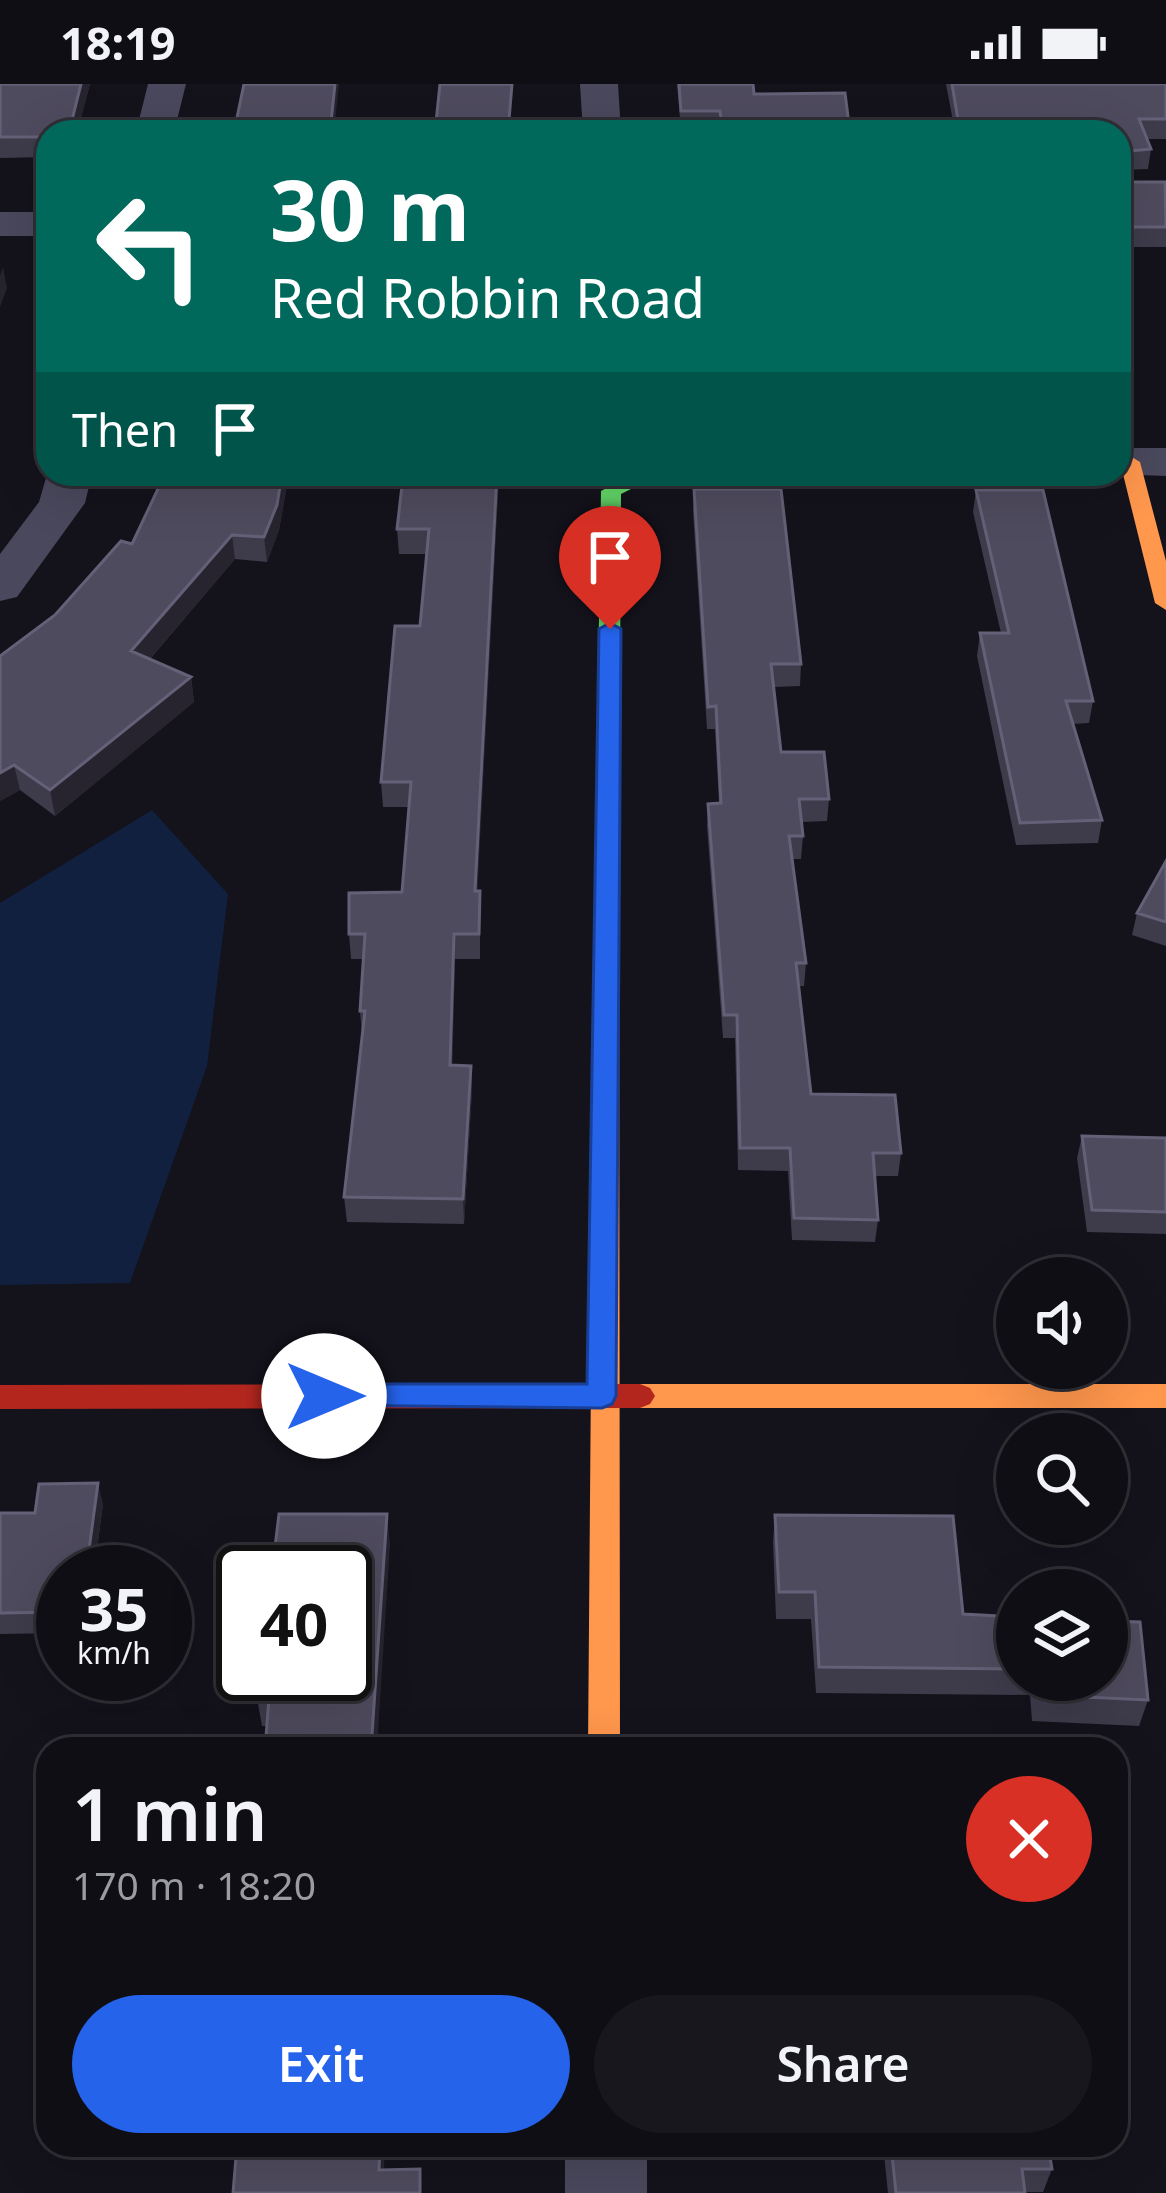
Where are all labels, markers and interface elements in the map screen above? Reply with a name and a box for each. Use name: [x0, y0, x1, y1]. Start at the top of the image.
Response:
text: 18:19: [60, 12, 176, 73]
text: 30 m: [270, 151, 470, 266]
icon: left: [72, 168, 228, 324]
text: Red Robbin Road: [270, 260, 705, 334]
icon: arrive: [202, 396, 268, 462]
text: Then: [72, 399, 178, 460]
pin: [559, 506, 661, 629]
icon: arrive: [577, 524, 643, 590]
map controls: [996, 1257, 1128, 1701]
button: sound: [996, 1257, 1128, 1389]
position arrow: [261, 1333, 387, 1459]
button: search: [996, 1413, 1128, 1545]
speed limit sign: 40: [216, 1545, 372, 1701]
text: 35: [80, 1567, 148, 1649]
button: layers: [996, 1569, 1128, 1701]
text: km/h: [77, 1632, 151, 1673]
text: 1 min: [72, 1764, 267, 1862]
button: close: [966, 1776, 1092, 1902]
text: 170 m · 18:20: [72, 1858, 316, 1911]
button: Exit: [72, 1995, 570, 2133]
button: Share: [594, 1995, 1092, 2133]

